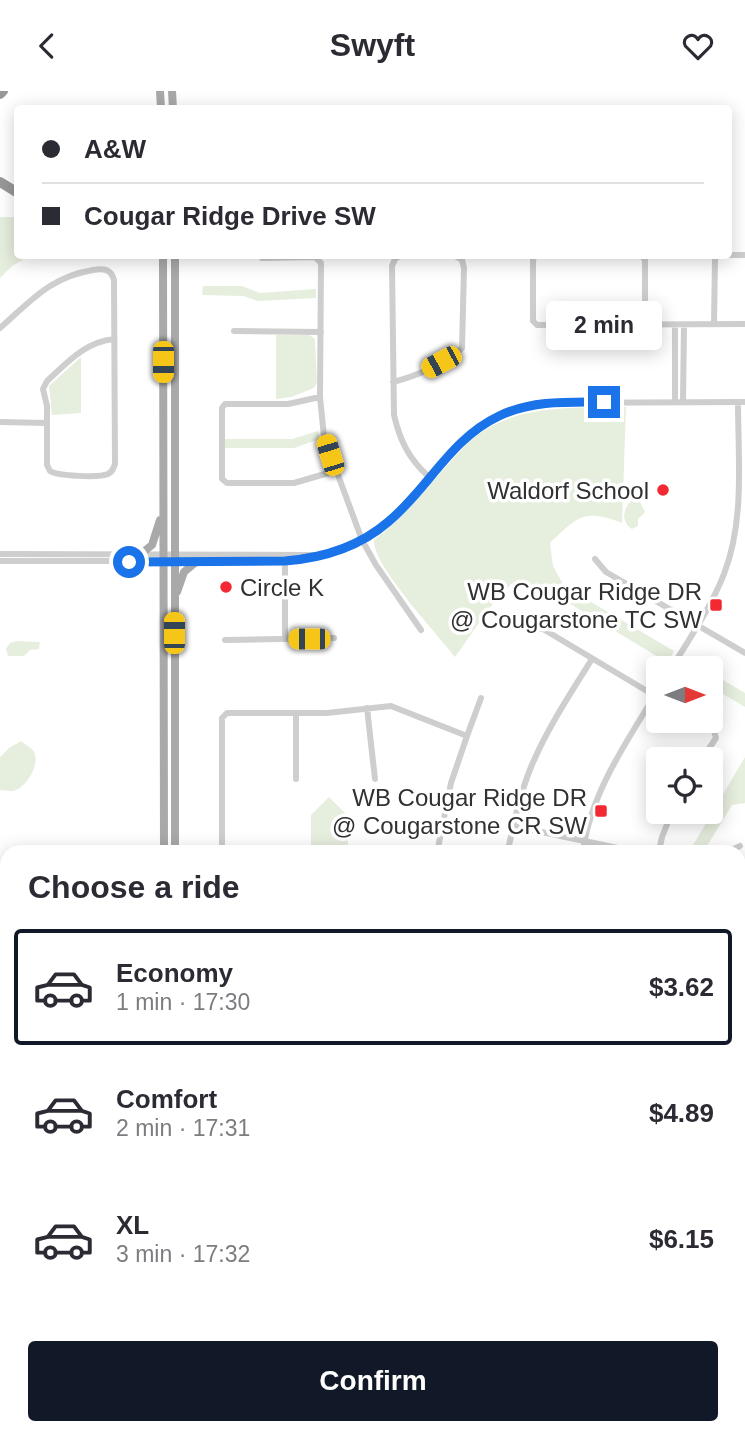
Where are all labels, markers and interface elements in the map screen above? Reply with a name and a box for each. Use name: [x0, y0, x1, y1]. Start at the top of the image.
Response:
icon: back: [28, 27, 66, 65]
text: Swyft: [330, 27, 415, 63]
icon: heart: [679, 27, 717, 65]
text: A&W: [84, 134, 146, 164]
text: Cougar Ridge Drive SW: [84, 201, 376, 231]
callout: 2 min: [546, 301, 662, 349]
text: 2 min: [574, 312, 634, 338]
car: [153, 341, 174, 383]
car: [418, 343, 465, 381]
route end: [588, 386, 620, 418]
car: [314, 432, 347, 478]
place label: Waldorf School: [487, 477, 649, 504]
marker: Waldorf School: [655, 482, 671, 498]
route start: [113, 546, 145, 578]
place label: Circle K: [240, 574, 324, 601]
place label: WB Cougar Ridge DR @ Cougarstone TC SW: [450, 578, 702, 633]
marker: Circle K: [218, 579, 234, 595]
marker: WB Cougar Ridge DR @ Cougarstone TC SW: [708, 597, 724, 613]
car: [164, 612, 185, 654]
car: [289, 629, 331, 650]
north arrow: [646, 656, 723, 733]
map controls: [646, 656, 723, 824]
button: locate: [646, 747, 723, 824]
place label: WB Cougar Ridge DR @ Cougarstone CR SW: [332, 784, 587, 839]
marker: WB Cougar Ridge DR @ Cougarstone CR SW: [593, 803, 609, 819]
text: Choose a ride: [28, 869, 240, 905]
icon: car: [32, 956, 95, 1019]
text: Economy: [116, 958, 233, 988]
text: $3.62: [649, 972, 714, 1002]
text: 1 min · 17:30: [116, 989, 250, 1015]
icon: car: [32, 1082, 95, 1145]
text: Comfort: [116, 1084, 217, 1114]
text: $4.89: [649, 1098, 714, 1128]
text: 2 min · 17:31: [116, 1115, 250, 1141]
icon: car: [32, 1208, 95, 1271]
text: XL: [116, 1210, 149, 1240]
text: $6.15: [649, 1224, 714, 1254]
text: 3 min · 17:32: [116, 1241, 250, 1267]
button: Confirm: [28, 1341, 718, 1421]

